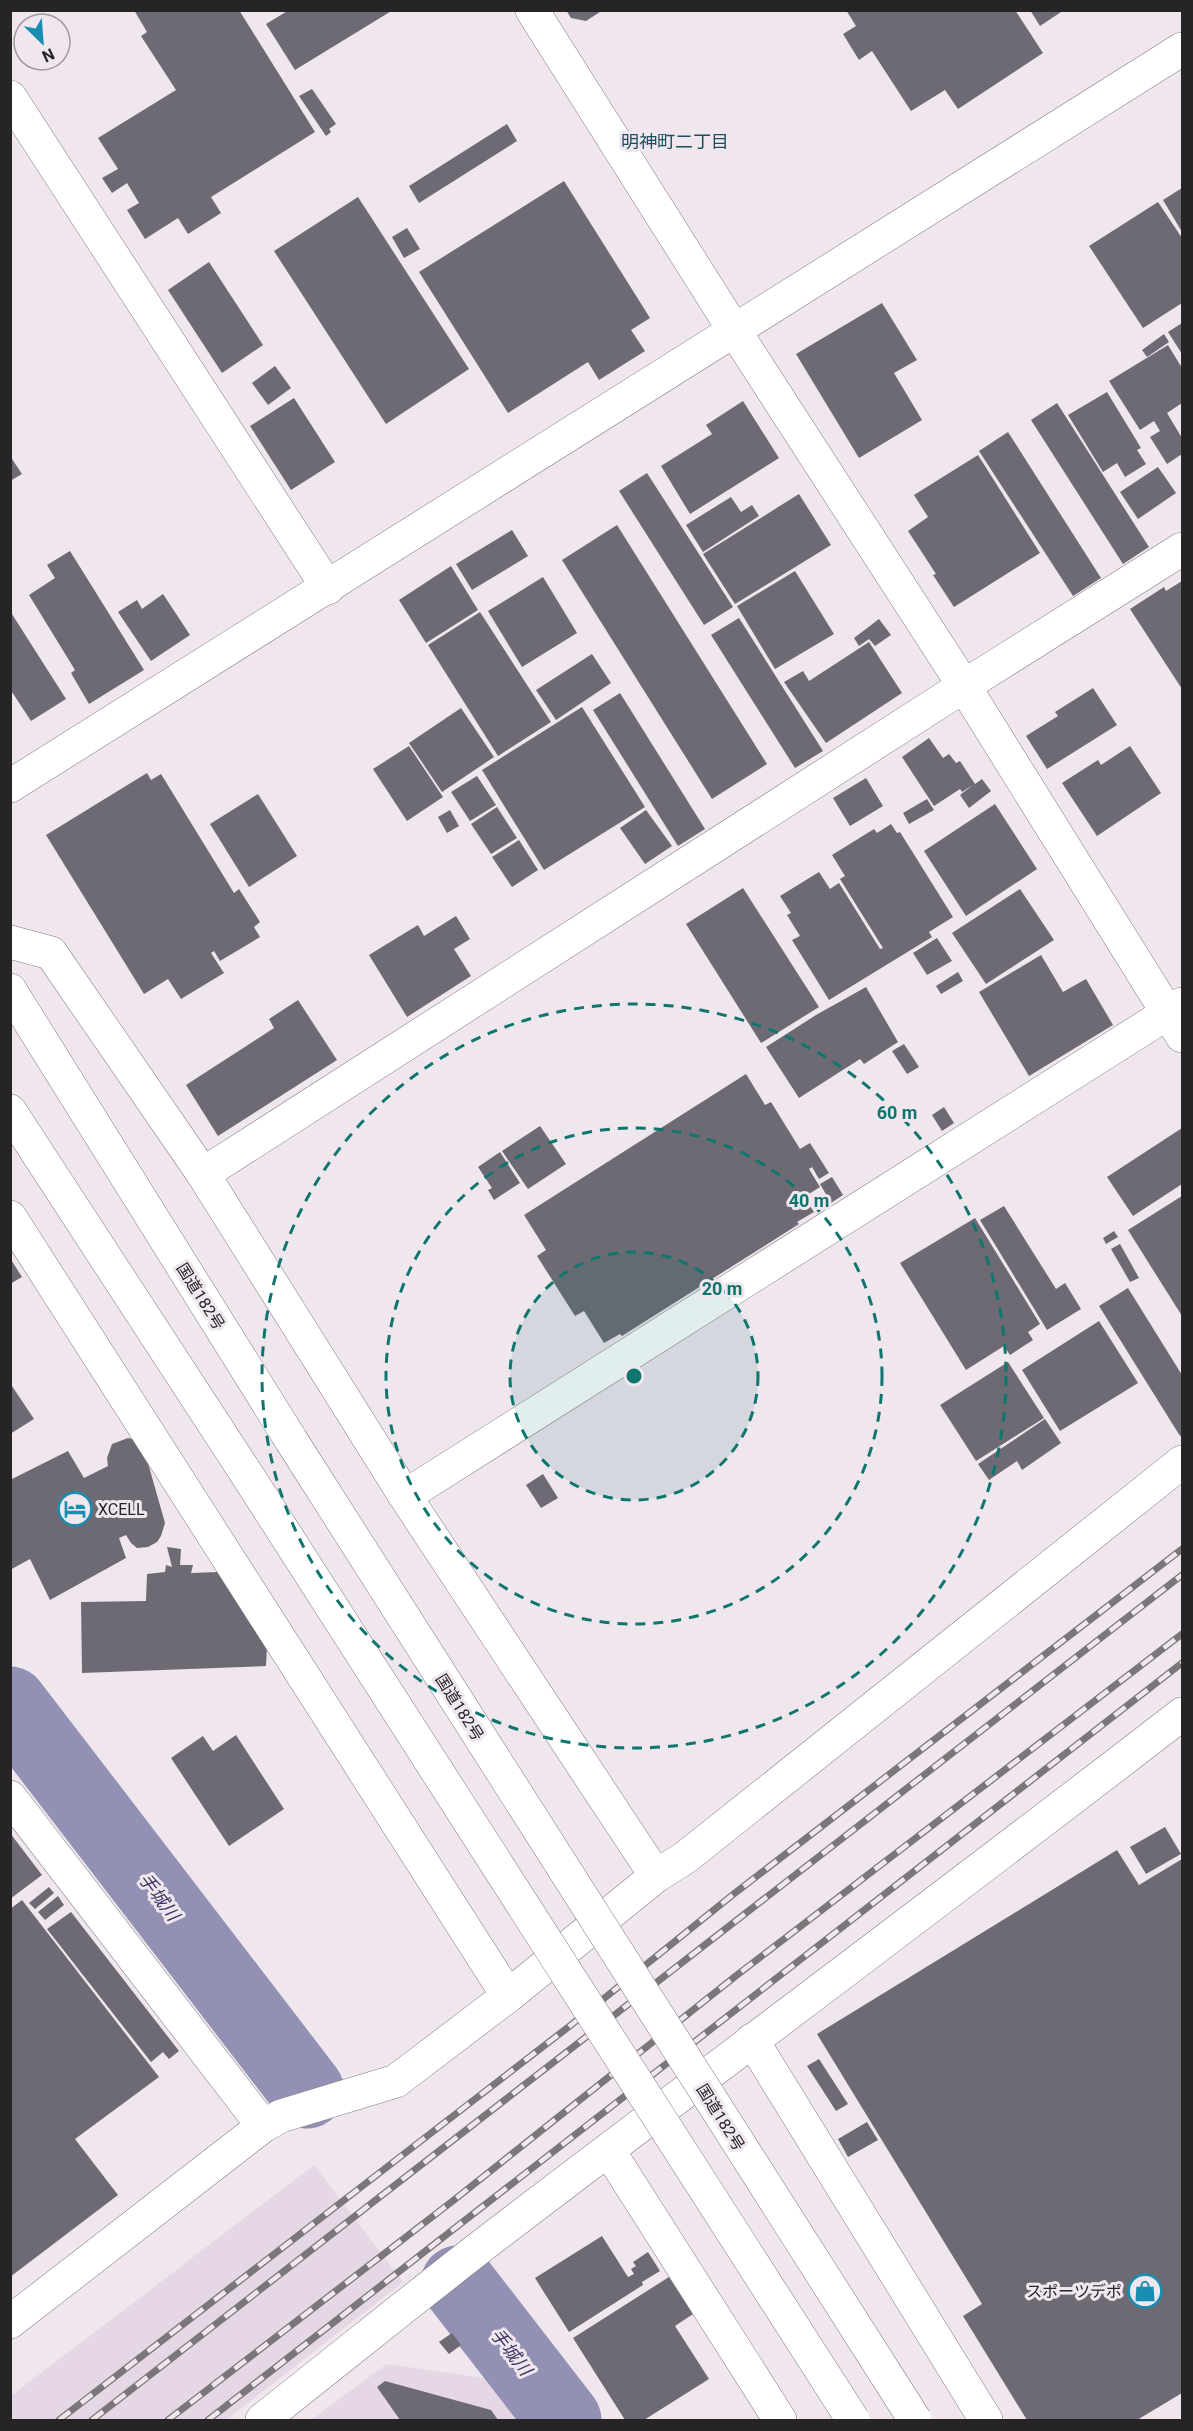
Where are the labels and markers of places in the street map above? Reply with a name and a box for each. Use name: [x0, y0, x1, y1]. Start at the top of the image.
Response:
centre of rings: [624, 1366, 644, 1386]
hotel icon: XCELL: [57, 1491, 93, 1527]
place label: XCELL: [98, 1500, 145, 1519]
shop icon: スポーツデポ: [1127, 2273, 1163, 2309]
place label: スポーツデポ: [1026, 2282, 1122, 2301]

